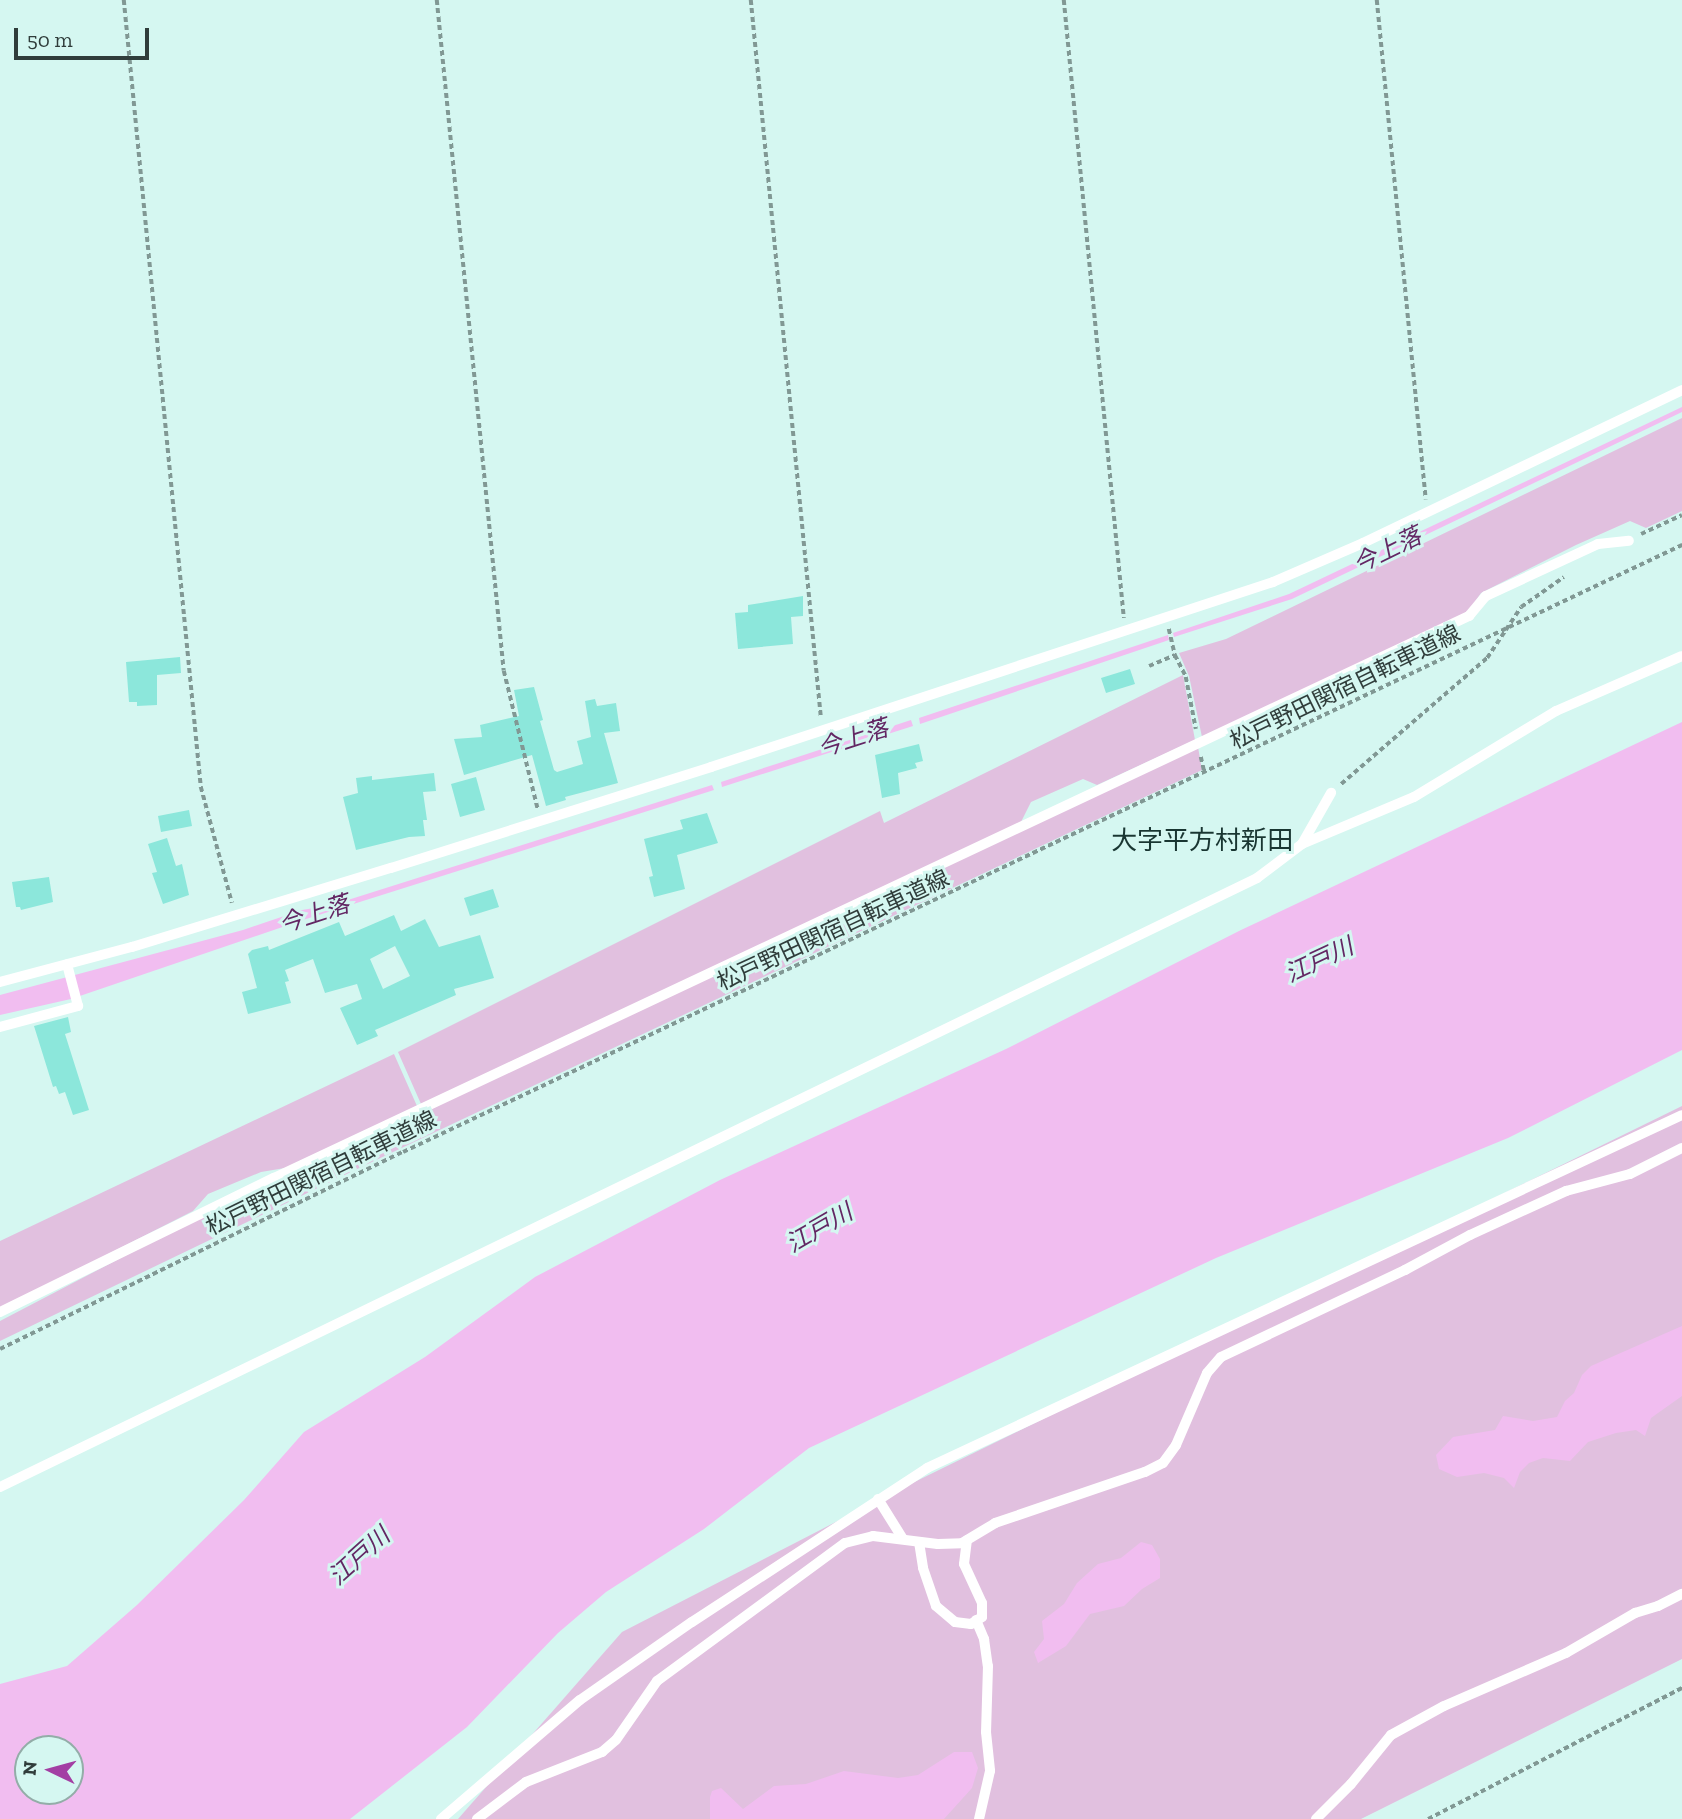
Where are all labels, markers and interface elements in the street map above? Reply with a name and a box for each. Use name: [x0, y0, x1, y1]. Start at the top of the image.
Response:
scale bar: [18, 14, 152, 58]
text: 50 m: [27, 27, 73, 52]
water label: 今上落: [1348, 521, 1426, 579]
street label: 松戸野田関宿自転車道線: [1225, 619, 1465, 755]
water label: 今上落: [814, 713, 892, 763]
district label: 大字平方村新田: [1111, 825, 1293, 857]
street label: 松戸野田関宿自転車道線: [713, 864, 953, 996]
water label: 今上落: [275, 889, 353, 939]
water label: 江戸川: [1280, 932, 1358, 988]
street label: 松戸野田関宿自転車道線: [201, 1105, 441, 1241]
water label: 江戸川: [781, 1198, 857, 1258]
water label: 江戸川: [323, 1521, 395, 1591]
north arrow: [14, 1735, 84, 1805]
text: N: [17, 1760, 42, 1777]

